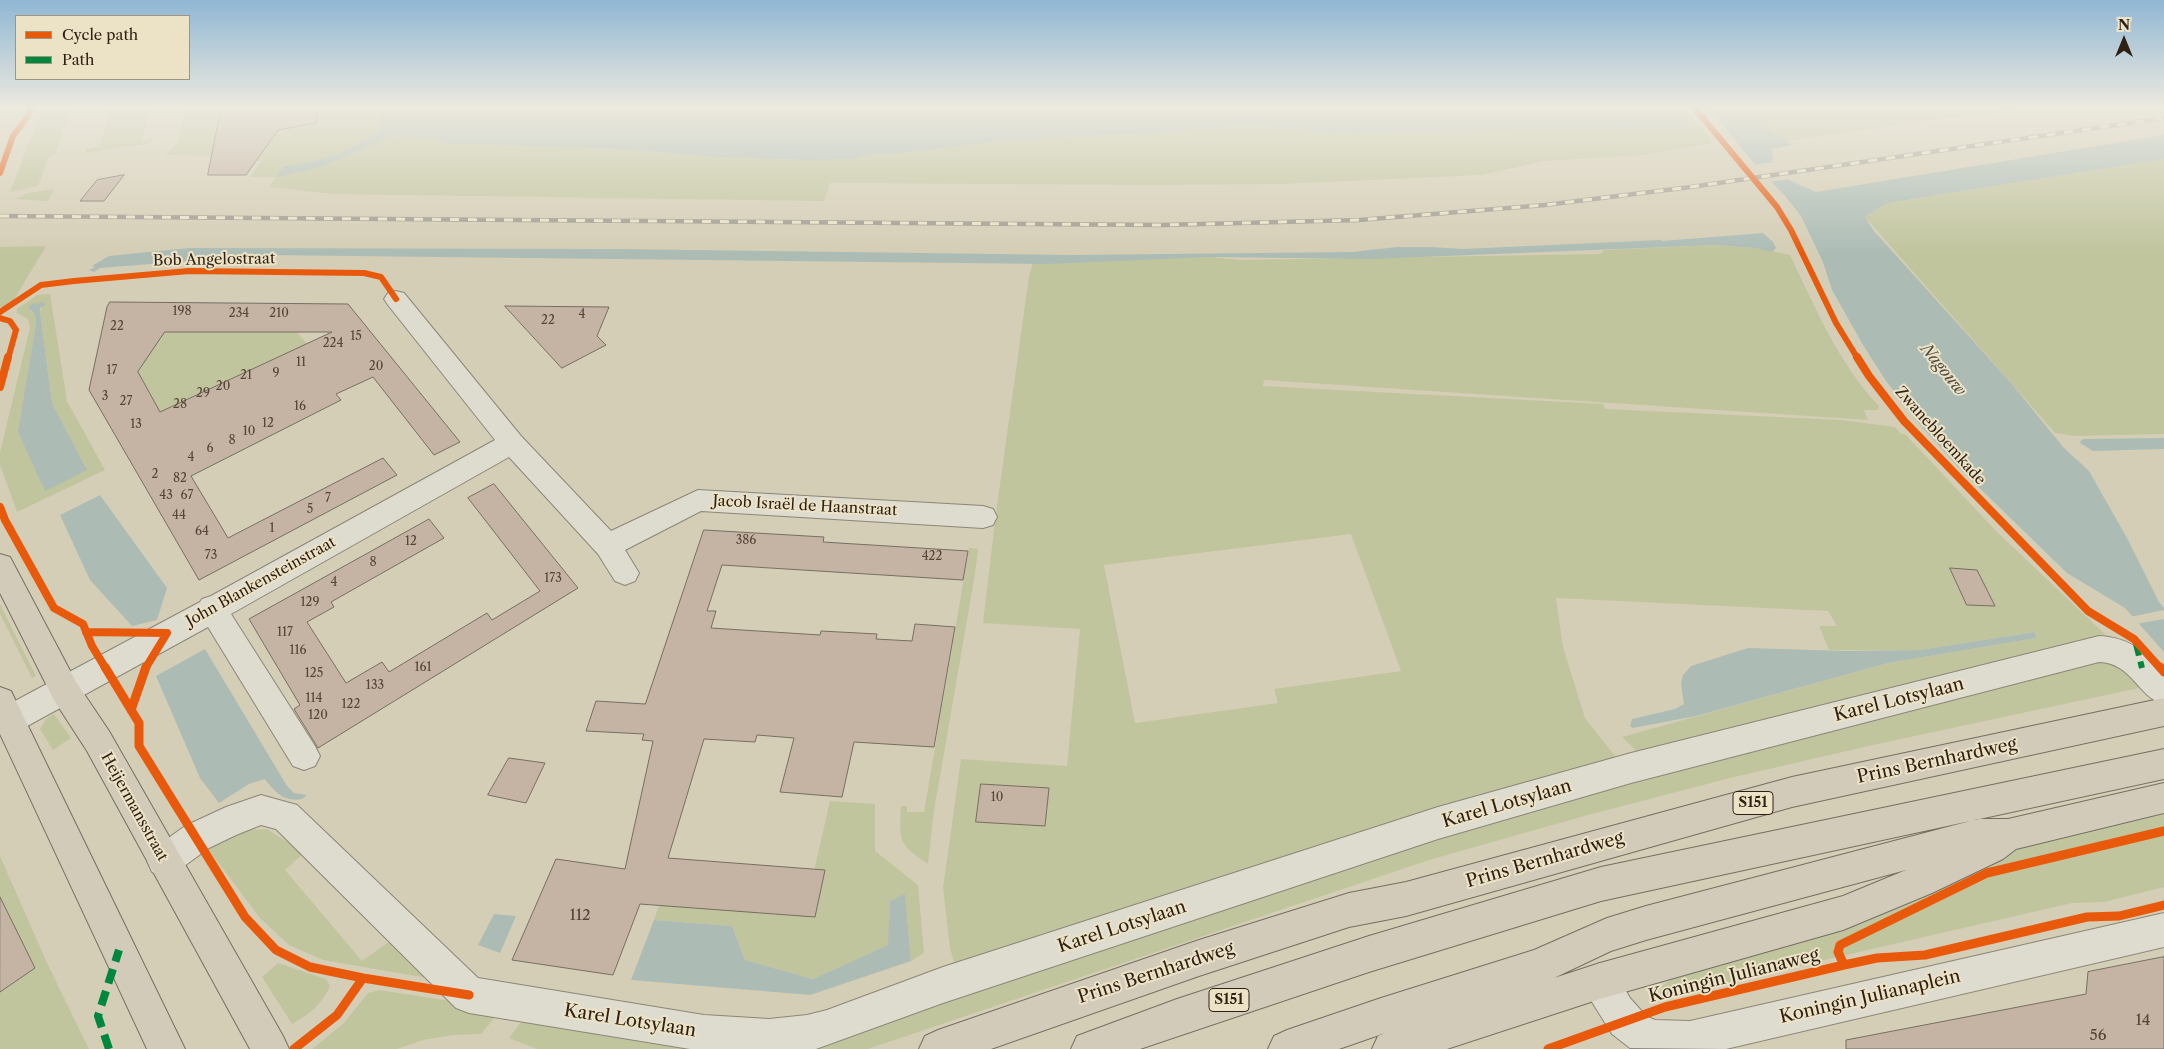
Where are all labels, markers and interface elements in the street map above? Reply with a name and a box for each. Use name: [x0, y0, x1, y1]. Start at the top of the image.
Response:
legend: [15, 15, 190, 80]
north arrow: [2099, 15, 2149, 65]
text: N: [2118, 16, 2130, 34]
text: Cycle path: [62, 25, 138, 44]
text: Path: [62, 50, 94, 69]
street label: Bob Angelostraat: [153, 250, 275, 270]
house number: 198: [172, 305, 192, 319]
house number: 234: [229, 307, 249, 321]
house number: 210: [269, 307, 289, 321]
house number: 4: [579, 308, 585, 322]
house number: 22: [541, 314, 555, 328]
house number: 22: [110, 320, 124, 334]
house number: 15: [350, 330, 362, 344]
house number: 224: [323, 337, 343, 351]
water label: Nagouw: [1916, 340, 1970, 400]
house number: 11: [296, 356, 306, 370]
house number: 20: [369, 360, 383, 374]
house number: 17: [107, 364, 117, 378]
house number: 9: [272, 367, 280, 381]
house number: 21: [240, 369, 252, 383]
house number: 20: [216, 380, 230, 394]
street label: Zwanebloemkade: [1891, 383, 1989, 489]
house number: 29: [196, 387, 210, 401]
house number: 3: [102, 390, 108, 404]
house number: 27: [120, 395, 132, 409]
house number: 28: [173, 398, 187, 412]
house number: 16: [294, 400, 306, 414]
house number: 12: [262, 417, 274, 431]
house number: 13: [130, 418, 142, 432]
house number: 10: [243, 425, 255, 439]
house number: 8: [228, 434, 236, 448]
house number: 6: [206, 442, 214, 456]
house number: 4: [188, 451, 194, 465]
house number: 2: [152, 468, 158, 482]
house number: 82: [173, 472, 187, 486]
house number: 43: [159, 489, 173, 503]
house number: 67: [181, 489, 193, 503]
house number: 7: [325, 492, 331, 506]
street label: Jacob Israël de Haanstraat: [712, 492, 898, 520]
house number: 5: [307, 503, 313, 517]
house number: 44: [172, 509, 186, 523]
house number: 1: [269, 522, 275, 536]
house number: 64: [195, 525, 209, 539]
street label: John Blankensteinstraat: [183, 533, 339, 631]
house number: 386: [736, 534, 756, 548]
house number: 12: [405, 535, 417, 549]
house number: 73: [205, 549, 217, 563]
house number: 422: [922, 550, 942, 564]
house number: 8: [369, 556, 377, 570]
house number: 173: [544, 572, 562, 586]
house number: 4: [331, 576, 337, 590]
house number: 129: [301, 596, 319, 610]
house number: 117: [277, 626, 293, 640]
house number: 116: [289, 644, 307, 658]
house number: 161: [414, 661, 432, 675]
house number: 125: [305, 667, 323, 681]
street label: Karel Lotsylaan: [1832, 673, 1966, 727]
house number: 133: [366, 679, 384, 693]
house number: 114: [305, 692, 323, 706]
house number: 122: [342, 698, 360, 712]
house number: 120: [308, 709, 328, 723]
street label: Prins Bernhardweg: [1855, 733, 2019, 789]
street label: Heijermansstraat: [97, 750, 171, 864]
street label: Karel Lotsylaan: [1440, 775, 1574, 833]
house number: 10: [991, 791, 1003, 805]
road number: S151: [1733, 791, 1773, 814]
street label: Prins Bernhardweg: [1464, 827, 1626, 893]
street label: Karel Lotsylaan: [1055, 896, 1189, 958]
house number: 112: [569, 907, 591, 925]
street label: Prins Bernhardweg: [1075, 938, 1237, 1008]
street label: Koningin Julianaweg: [1646, 944, 1822, 1008]
street label: Koningin Julianaplein: [1777, 966, 1963, 1028]
road number: S151: [1209, 988, 1249, 1012]
street label: Karel Lotsylaan: [562, 1000, 698, 1042]
house number: 14: [2136, 1012, 2150, 1030]
house number: 56: [2090, 1027, 2106, 1045]

